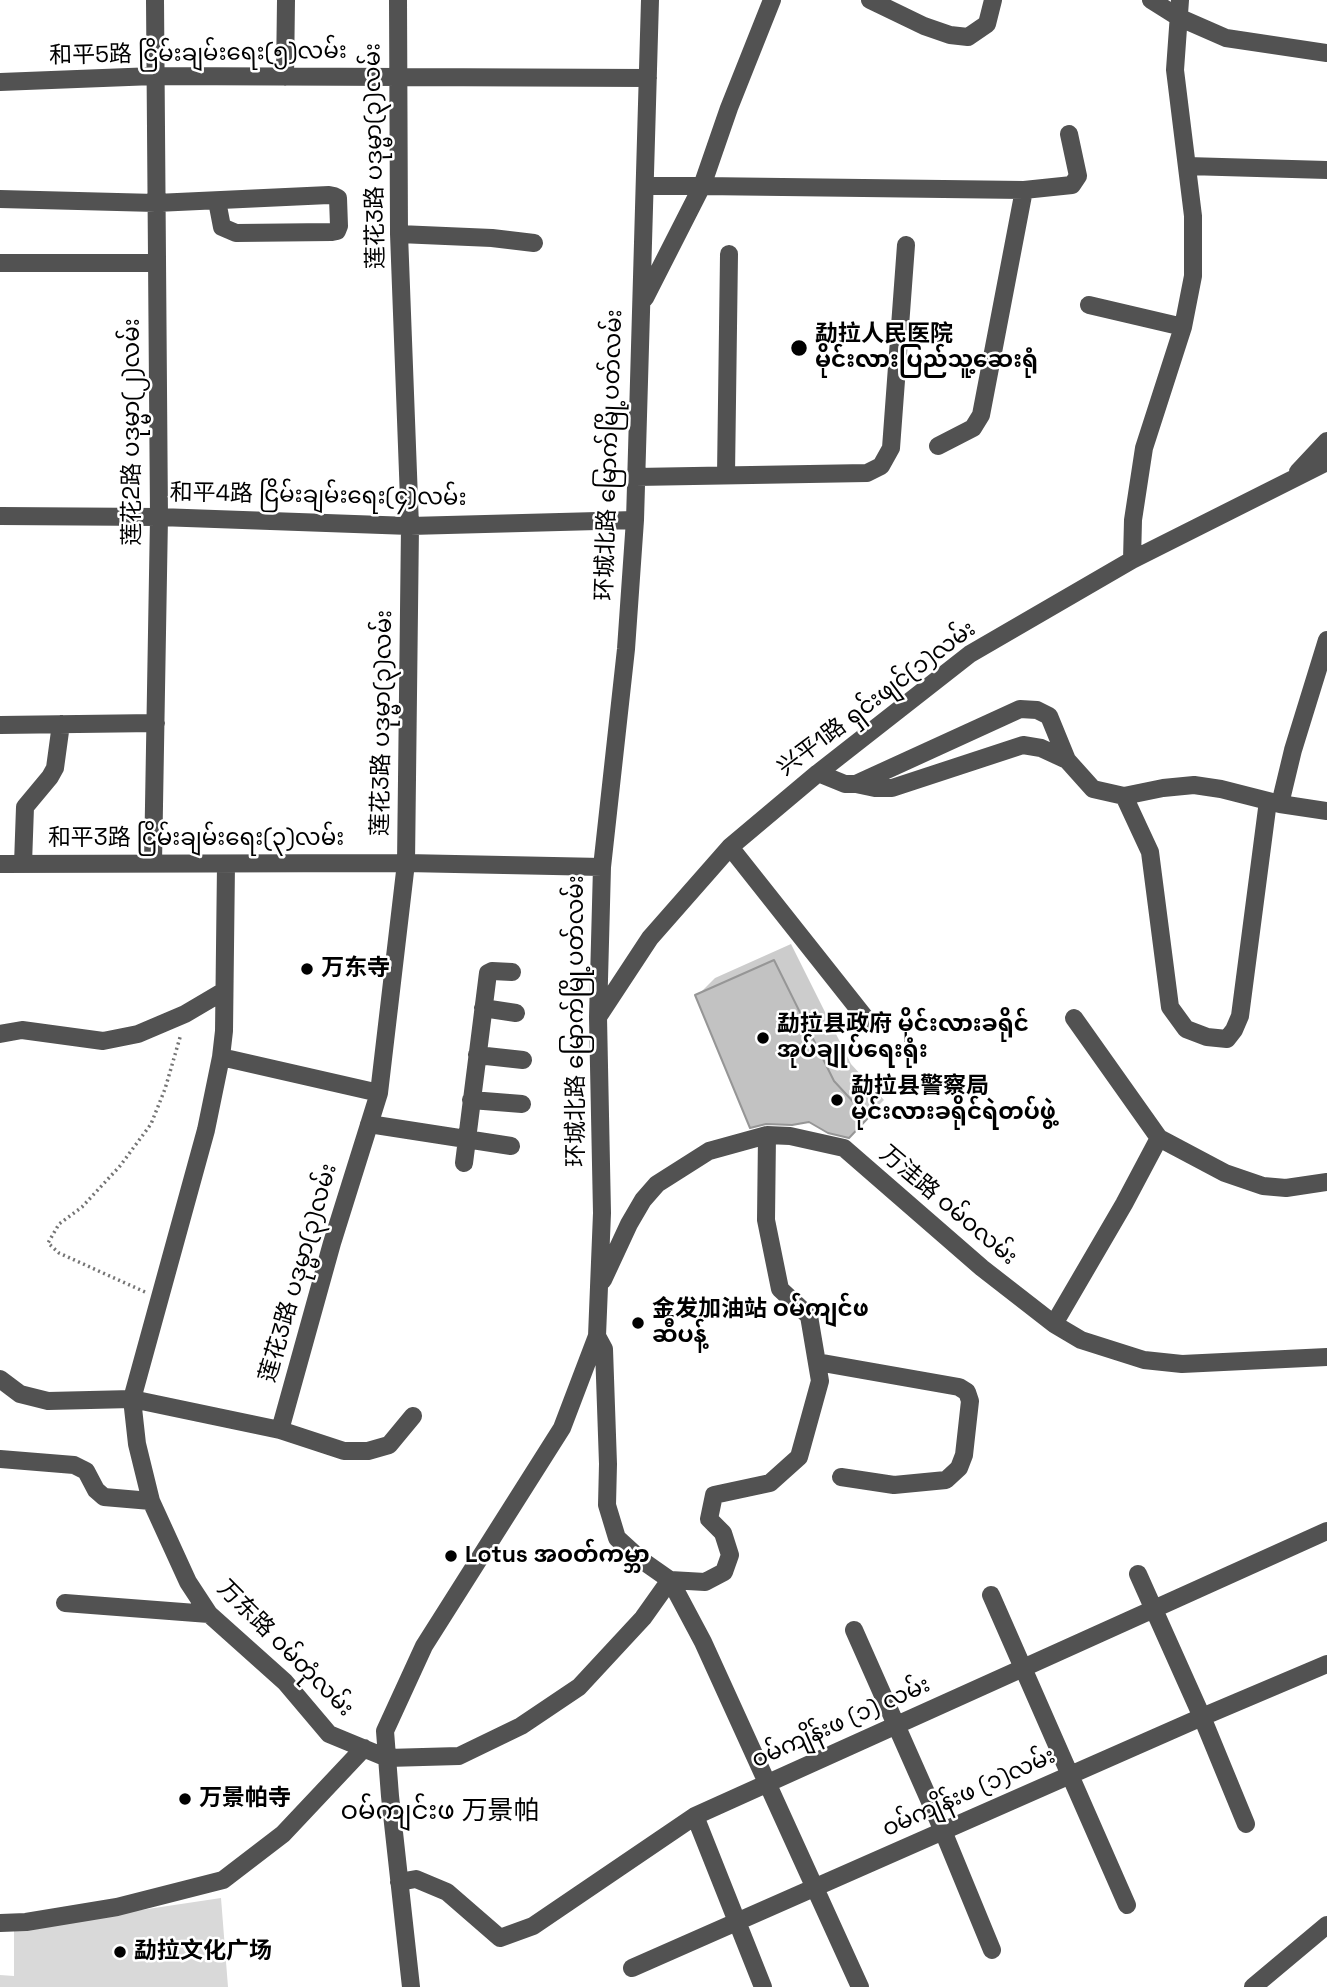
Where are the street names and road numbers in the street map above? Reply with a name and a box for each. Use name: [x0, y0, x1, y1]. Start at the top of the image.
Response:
street label: 和平5路 ငြိမ်းချမ်းရေး(၅)လမ်း: [49, 38, 347, 70]
street label: 莲花3路 ပဒုမ္မာ(၃)လမ်း: [359, 43, 391, 269]
street label: 环城北路 မြောက်မြို့ပတ်လမ်း: [591, 309, 629, 601]
street label: 莲花2路 ပဒုမ္မာ(၂)လမ်း: [119, 318, 147, 546]
street label: 和平4路 ငြိမ်းချမ်းရေး(၄)လမ်း: [169, 480, 467, 512]
street label: 莲花3路 ပဒုမ္မာ(၃)လမ်း: [367, 610, 399, 836]
street label: 兴平1路 ရှင်းဖျင်(၁)လမ်း: [773, 616, 981, 782]
street label: 和平3路 ငြိမ်းချမ်းရေး(၃)လမ်း: [48, 825, 344, 853]
street label: 环城北路 မြောက်မြို့ပတ်လမ်း: [563, 875, 591, 1167]
street label: 万洼路 ဝမ်ဝလမ်း: [874, 1141, 1022, 1271]
street label: 莲花3路 ပဒုမ္မာ(၃)လမ်း: [255, 1161, 343, 1385]
street label: 万东路 ဝမ်တုံလမ်း: [211, 1575, 359, 1723]
street label: ဝမ်ကျိန်းဖ (၁) လမ်း: [748, 1671, 934, 1775]
street label: ဝမ်ကျိန်းဖ (၁)လမ်း: [878, 1742, 1060, 1844]

